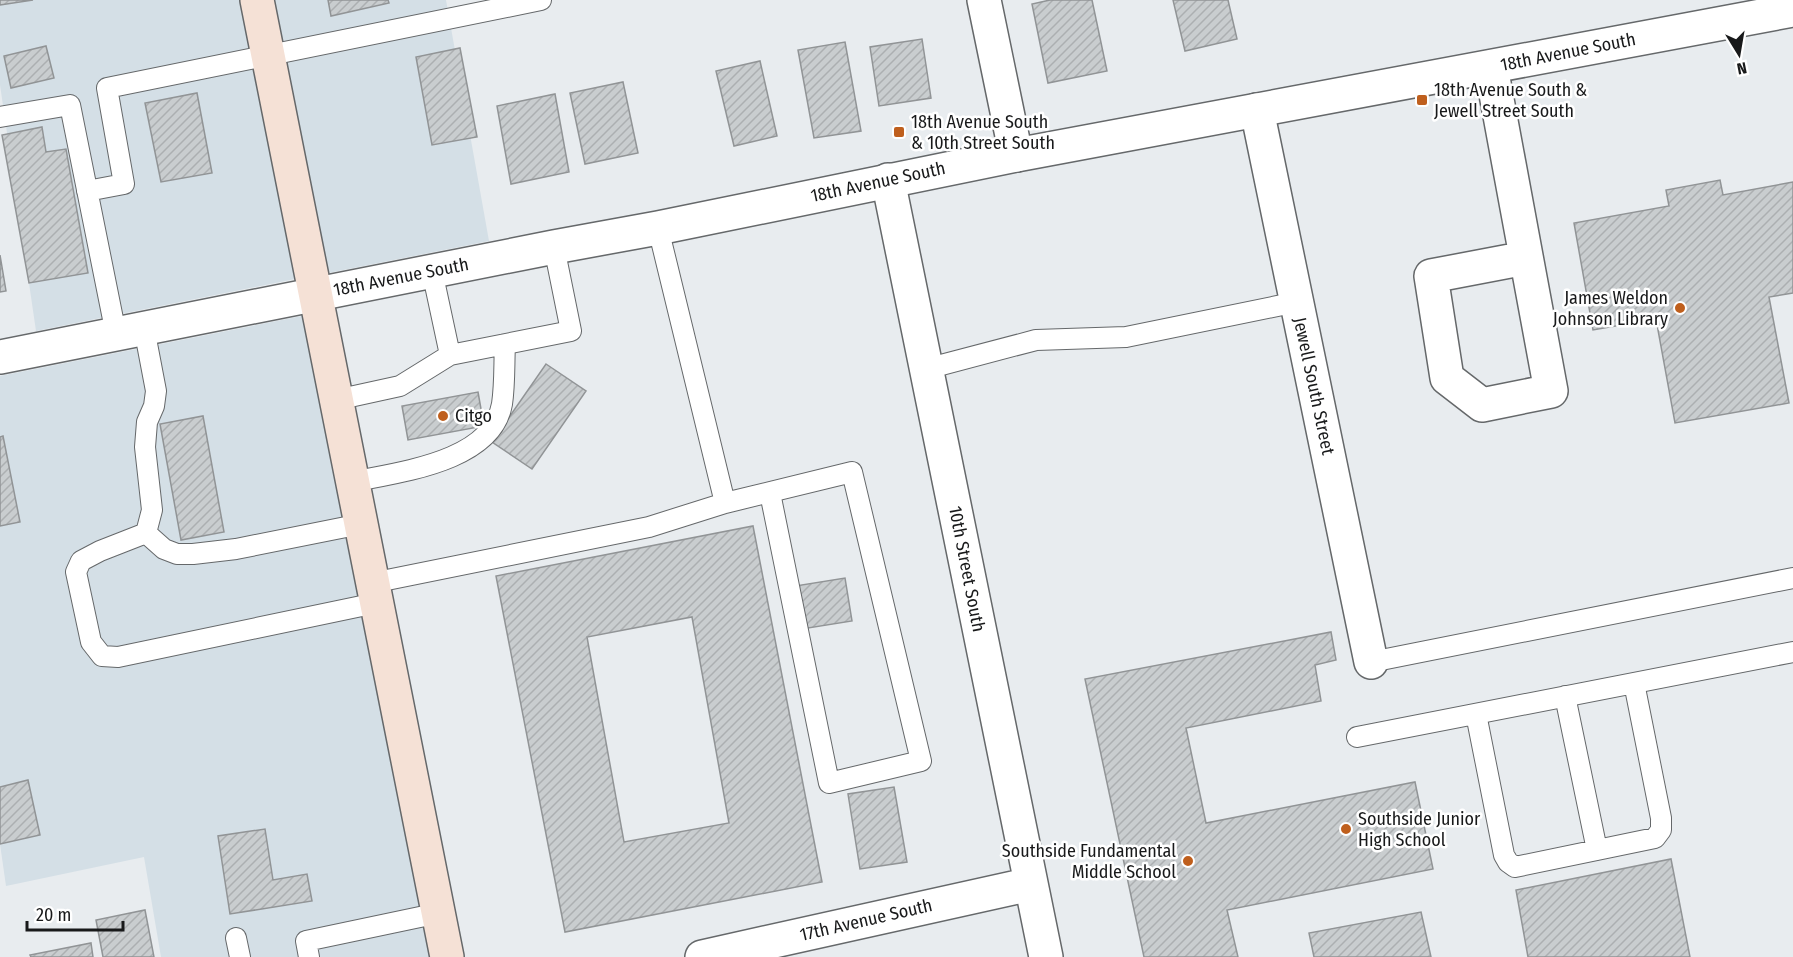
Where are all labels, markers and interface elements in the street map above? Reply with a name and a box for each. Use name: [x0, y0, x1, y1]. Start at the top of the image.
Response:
north arrow: [1709, 24, 1769, 84]
street label: 18th Avenue South: [1499, 28, 1637, 76]
text: N: [1735, 58, 1748, 78]
place label: 18th Avenue South & Jewell Street South: [1434, 79, 1587, 122]
marker: 18th Avenue South & Jewell Street South: [1415, 93, 1429, 107]
place label: 18th Avenue South & 10th Street South: [911, 111, 1055, 154]
marker: 18th Avenue South & 10th Street South: [892, 125, 906, 139]
street label: 18th Avenue South: [809, 157, 947, 207]
street label: 18th Avenue South: [332, 253, 470, 301]
place label: James Weldon Johnson Library: [1553, 287, 1668, 330]
marker: James Weldon Johnson Library: [1673, 301, 1687, 315]
street label: Jewell South Street: [1289, 315, 1339, 457]
place label: Citgo: [455, 405, 492, 427]
marker: Citgo: [436, 409, 450, 423]
street label: 10th Street South: [944, 504, 990, 634]
place label: Southside Junior High School: [1358, 808, 1481, 851]
marker: Southside Junior High School: [1339, 822, 1353, 836]
place label: Southside Fundamental Middle School: [1002, 840, 1176, 883]
marker: Southside Fundamental Middle School: [1181, 854, 1195, 868]
scale bar: [27, 894, 123, 932]
street label: 17th Avenue South: [798, 894, 934, 946]
text: 20 m: [36, 904, 71, 926]

